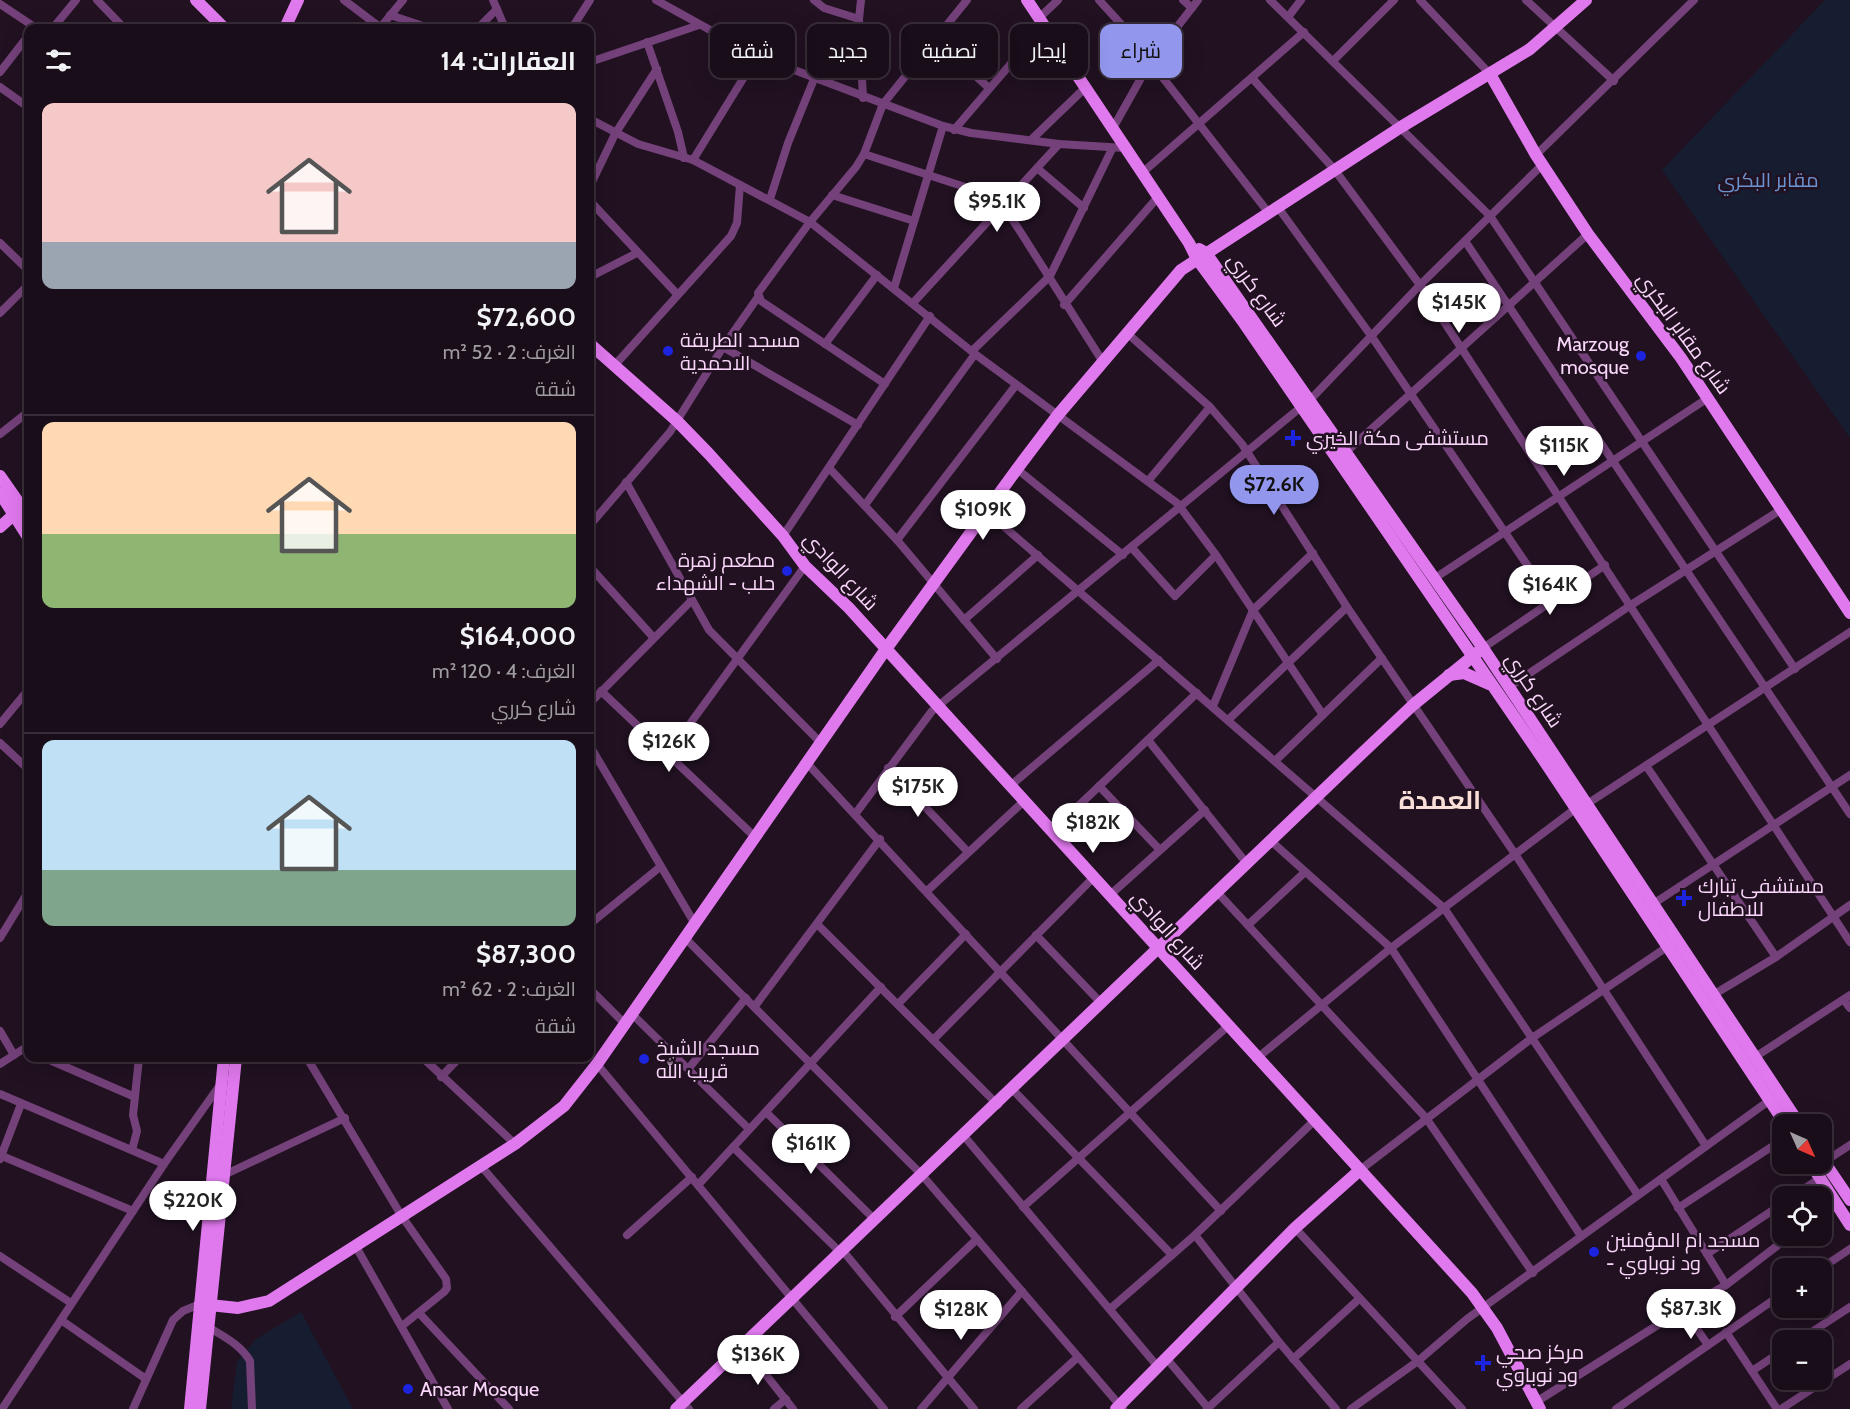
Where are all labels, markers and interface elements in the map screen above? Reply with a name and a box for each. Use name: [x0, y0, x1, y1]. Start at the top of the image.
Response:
chip: شقة: [710, 24, 795, 78]
chip: جديد: [807, 24, 889, 78]
chip: تصفية: [901, 24, 998, 78]
chip: إيجار: [1010, 24, 1088, 78]
chip: شراء: [1100, 24, 1182, 78]
icon: filters: [42, 44, 75, 77]
text: العقارات: 14: [441, 45, 576, 77]
icon: home: [255, 142, 363, 250]
park label: مقابر البكري: [1717, 168, 1819, 196]
pin: $95.1K: [948, 182, 1046, 233]
text: $95.1K: [968, 189, 1026, 213]
street label: شارع كرري: [1219, 249, 1292, 334]
street label: شارع مقابر البكري: [1629, 268, 1736, 401]
pin: $145K: [1417, 283, 1501, 334]
text: $145K: [1432, 290, 1486, 314]
text: $72,600: [477, 301, 576, 333]
place label: مسجد الطريقة الاحمدية: [680, 328, 800, 375]
place label: Marzoug mosque: [1556, 332, 1630, 379]
text: الغرف: 2 · 52 m²: [443, 340, 576, 364]
marker: مسجد الطريقة الاحمدية: [661, 344, 675, 358]
marker: Marzoug mosque: [1634, 349, 1648, 363]
text: شقة: [535, 377, 576, 401]
place label: مستشفى مكة الخيري: [1306, 426, 1489, 454]
pin: $115K: [1522, 426, 1606, 477]
marker: مستشفى مكة الخيري: [1284, 429, 1302, 447]
text: $115K: [1539, 433, 1589, 457]
icon: home: [255, 461, 363, 569]
pin: $72.6K: [1225, 465, 1323, 516]
text: $72.6K: [1244, 472, 1304, 496]
pin: $109K: [941, 490, 1025, 541]
text: $109K: [955, 497, 1011, 521]
street label: شارع الوادي: [796, 527, 883, 618]
place label: مطعم زهرة حلب - الشهداء: [656, 548, 775, 596]
marker: مطعم زهرة حلب - الشهداء: [780, 564, 794, 578]
pin: $164K: [1508, 565, 1592, 616]
text: $164K: [1522, 572, 1578, 596]
text: $164,000: [460, 620, 576, 652]
street label: شارع كرري: [1497, 648, 1568, 734]
text: الغرف: 4 · 120 m²: [432, 659, 576, 683]
text: شارع كرري: [491, 696, 576, 720]
pin: $126K: [627, 722, 711, 773]
text: $126K: [642, 729, 696, 753]
pin: $175K: [876, 767, 960, 818]
text: $175K: [892, 774, 944, 798]
icon: home: [255, 779, 363, 887]
district label: العمدة: [1399, 784, 1481, 816]
pin: $182K: [1051, 803, 1135, 854]
text: $182K: [1066, 810, 1120, 834]
place label: مستشفى تبارك للاطفال: [1698, 874, 1824, 922]
street label: شارع الوادي: [1123, 885, 1210, 977]
marker: مستشفى تبارك للاطفال: [1675, 889, 1693, 907]
text: $87,300: [476, 938, 576, 970]
text: الغرف: 2 · 62 m²: [442, 977, 576, 1001]
text: شقة: [535, 1014, 576, 1038]
place label: مسجد الشيخ قريب الله: [656, 1036, 760, 1083]
marker: مسجد الشيخ قريب الله: [637, 1052, 651, 1066]
north arrow: [1772, 1114, 1832, 1174]
map controls: [1772, 1114, 1832, 1390]
pin: $161K: [769, 1124, 853, 1175]
text: $161K: [786, 1131, 836, 1155]
pin: $220K: [151, 1181, 235, 1232]
button: locate: [1772, 1186, 1832, 1246]
text: $220K: [163, 1188, 223, 1212]
place label: مسجد ام المؤمنين - ود نوباوي: [1606, 1228, 1760, 1279]
marker: مسجد ام المؤمنين - ود نوباوي: [1587, 1245, 1601, 1259]
button: +: [1772, 1258, 1832, 1318]
pin: $87.3K: [1642, 1289, 1740, 1340]
pin: $128K: [919, 1290, 1003, 1341]
text: $87.3K: [1661, 1296, 1721, 1320]
text: $128K: [934, 1297, 988, 1321]
button: −: [1772, 1330, 1832, 1390]
pin: $136K: [716, 1335, 800, 1386]
place label: مركز صحي ود نوباوي: [1496, 1340, 1584, 1391]
text: $136K: [731, 1342, 785, 1366]
marker: مركز صحي ود نوباوي: [1474, 1354, 1492, 1372]
place label: Ansar Mosque: [420, 1377, 539, 1401]
marker: Ansar Mosque: [401, 1382, 415, 1396]

